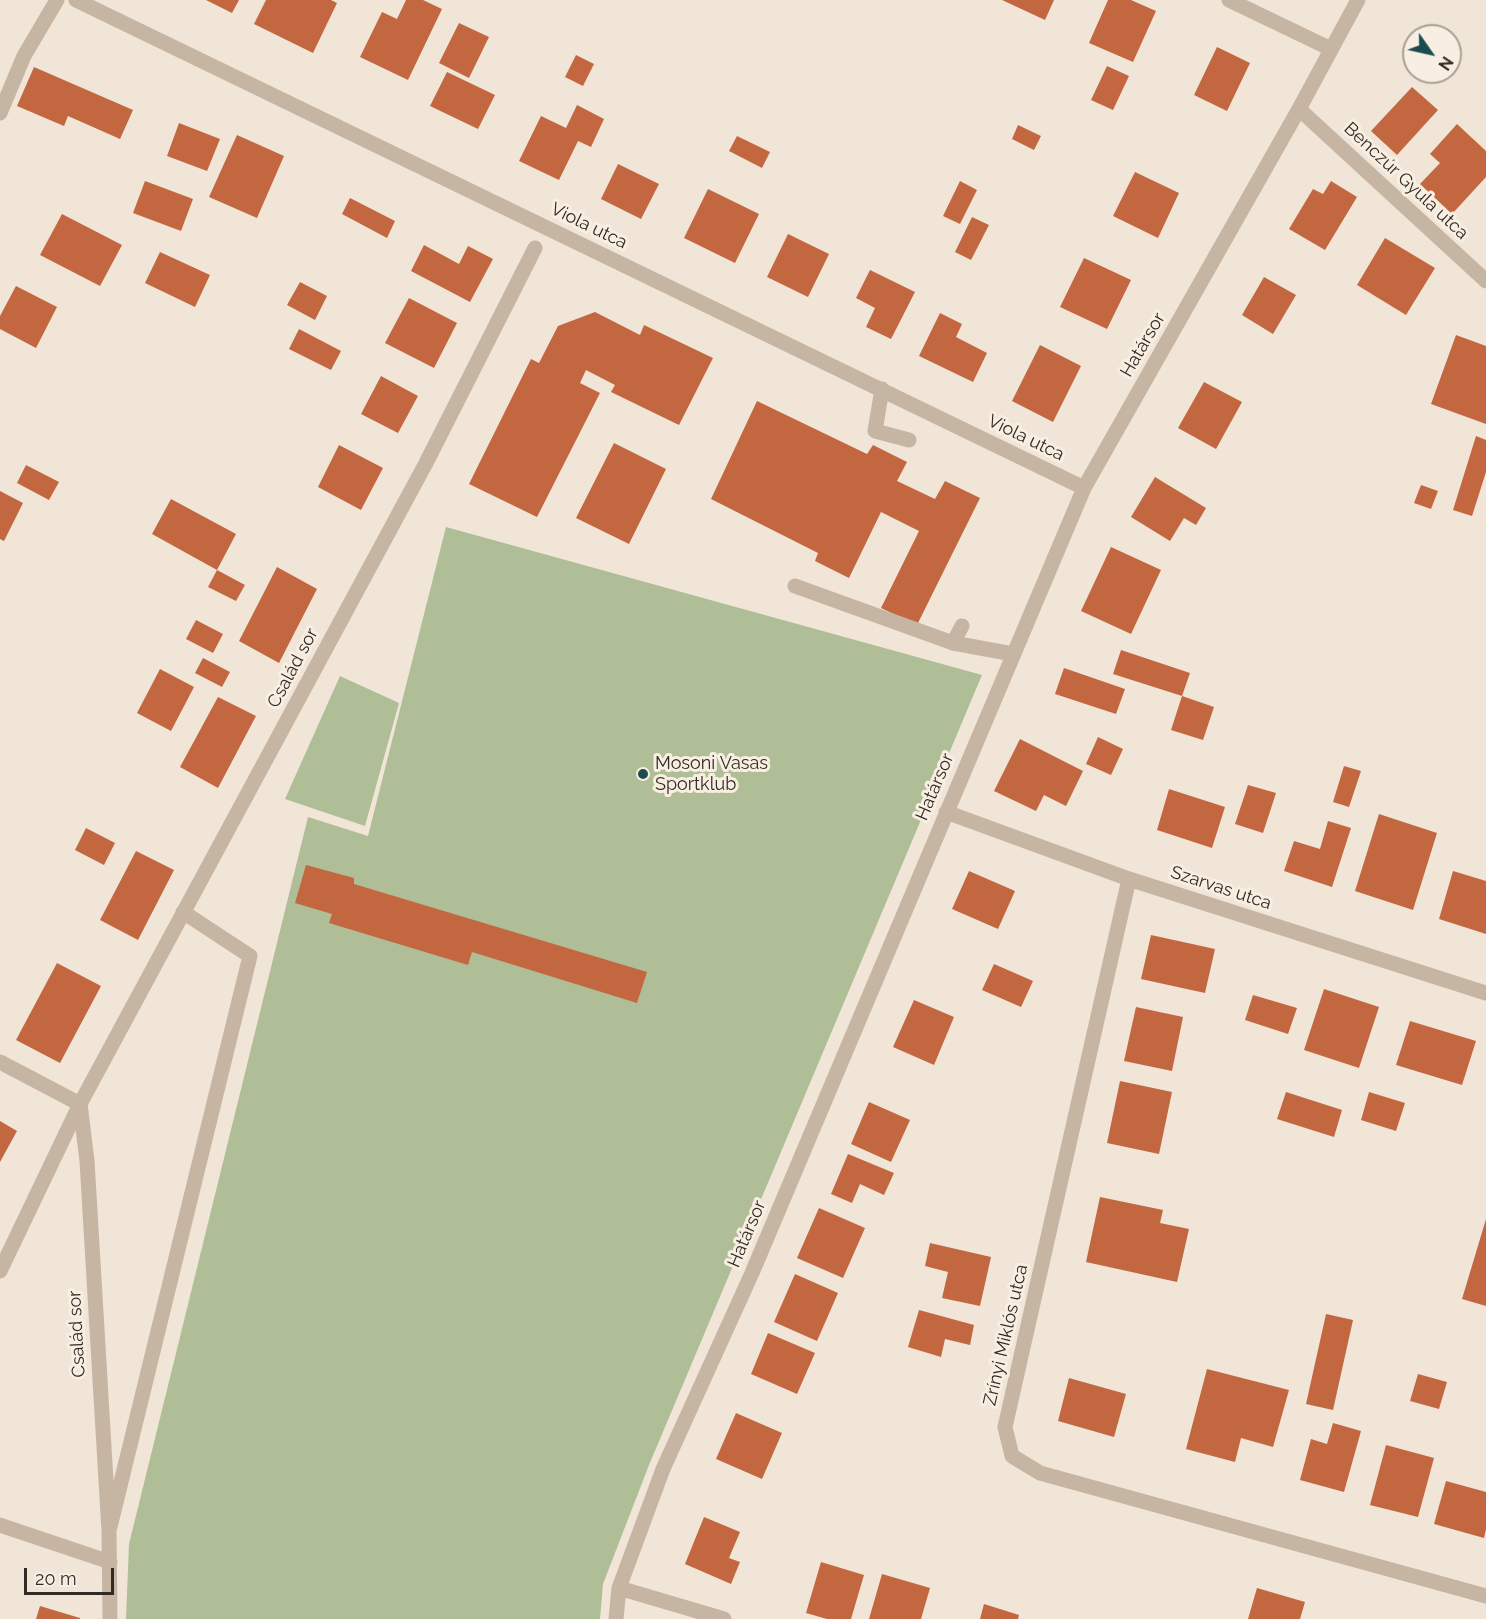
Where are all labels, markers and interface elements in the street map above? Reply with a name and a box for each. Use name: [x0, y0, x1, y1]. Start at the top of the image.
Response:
north arrow: [1402, 24, 1462, 84]
text: N: [1434, 53, 1457, 74]
street label: Benczúr Gyula utca: [1339, 118, 1473, 244]
street label: Viola utca: [547, 198, 631, 254]
street label: Határsor: [1116, 309, 1170, 381]
street label: Viola utca: [984, 410, 1068, 466]
street label: Család sor: [263, 624, 323, 712]
street label: Határsor: [911, 750, 959, 824]
place label: Mosoni Vasas Sportklub: [655, 753, 768, 795]
marker: Mosoni Vasas Sportklub: [636, 767, 650, 781]
street label: Szarvas utca: [1168, 862, 1274, 914]
street label: Határsor: [723, 1197, 771, 1271]
street label: Zrínyi Miklós utca: [979, 1262, 1033, 1408]
street label: Család sor: [64, 1290, 90, 1378]
scale bar: [27, 1556, 117, 1594]
text: 20 m: [35, 1568, 77, 1589]

